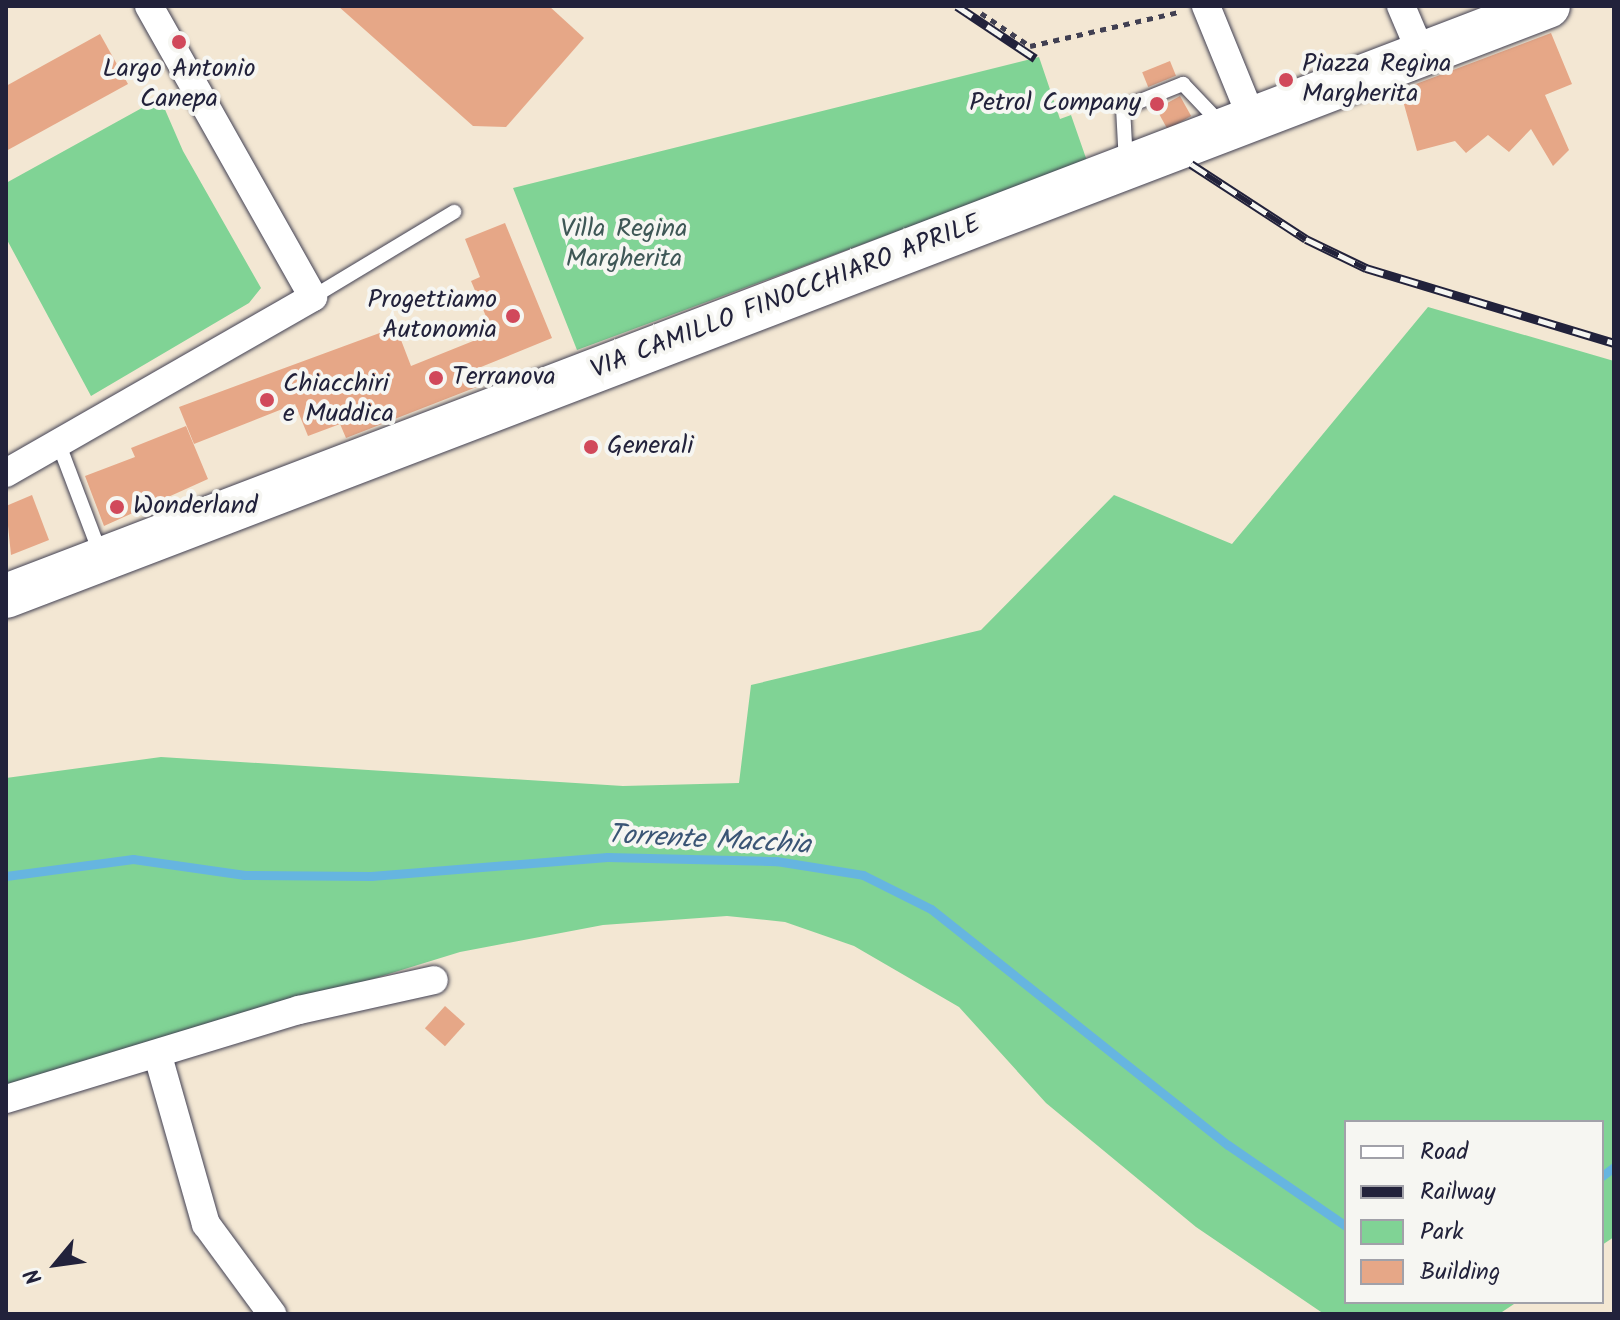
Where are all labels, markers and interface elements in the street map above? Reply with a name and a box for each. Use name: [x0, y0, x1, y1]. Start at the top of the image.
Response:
marker: Largo Antonio Canepa: [170, 33, 188, 51]
place label: Piazza Regina Margherita: [1302, 49, 1451, 110]
place label: Largo Antonio Canepa: [103, 54, 255, 116]
marker: Piazza Regina Margherita: [1277, 71, 1295, 89]
place label: Petrol Company: [969, 88, 1141, 120]
marker: Petrol Company: [1148, 95, 1166, 113]
street label: VIA CAMILLO FINOCCHIARO APRILE: [587, 209, 985, 387]
park label: Villa Regina Margherita: [561, 214, 687, 276]
place label: Progettiamo Autonomia: [367, 285, 497, 346]
marker: Progettiamo Autonomia: [504, 307, 522, 325]
place label: Terranova: [452, 362, 556, 394]
place label: Chiacchiri e Muddica: [283, 369, 394, 430]
marker: Terranova: [427, 369, 445, 387]
marker: Chiacchiri e Muddica: [258, 391, 276, 409]
place label: Generali: [607, 431, 694, 463]
marker: Generali: [582, 438, 600, 456]
place label: Wonderland: [133, 491, 258, 523]
marker: Wonderland: [108, 498, 126, 516]
water label: Torrente Macchia: [607, 819, 811, 863]
legend: [1344, 1120, 1604, 1304]
text: Road: [1420, 1133, 1468, 1172]
text: Railway: [1420, 1173, 1496, 1212]
text: Park: [1420, 1213, 1464, 1252]
north arrow: [16, 1224, 96, 1304]
text: Building: [1420, 1253, 1500, 1292]
text: N: [16, 1261, 53, 1290]

